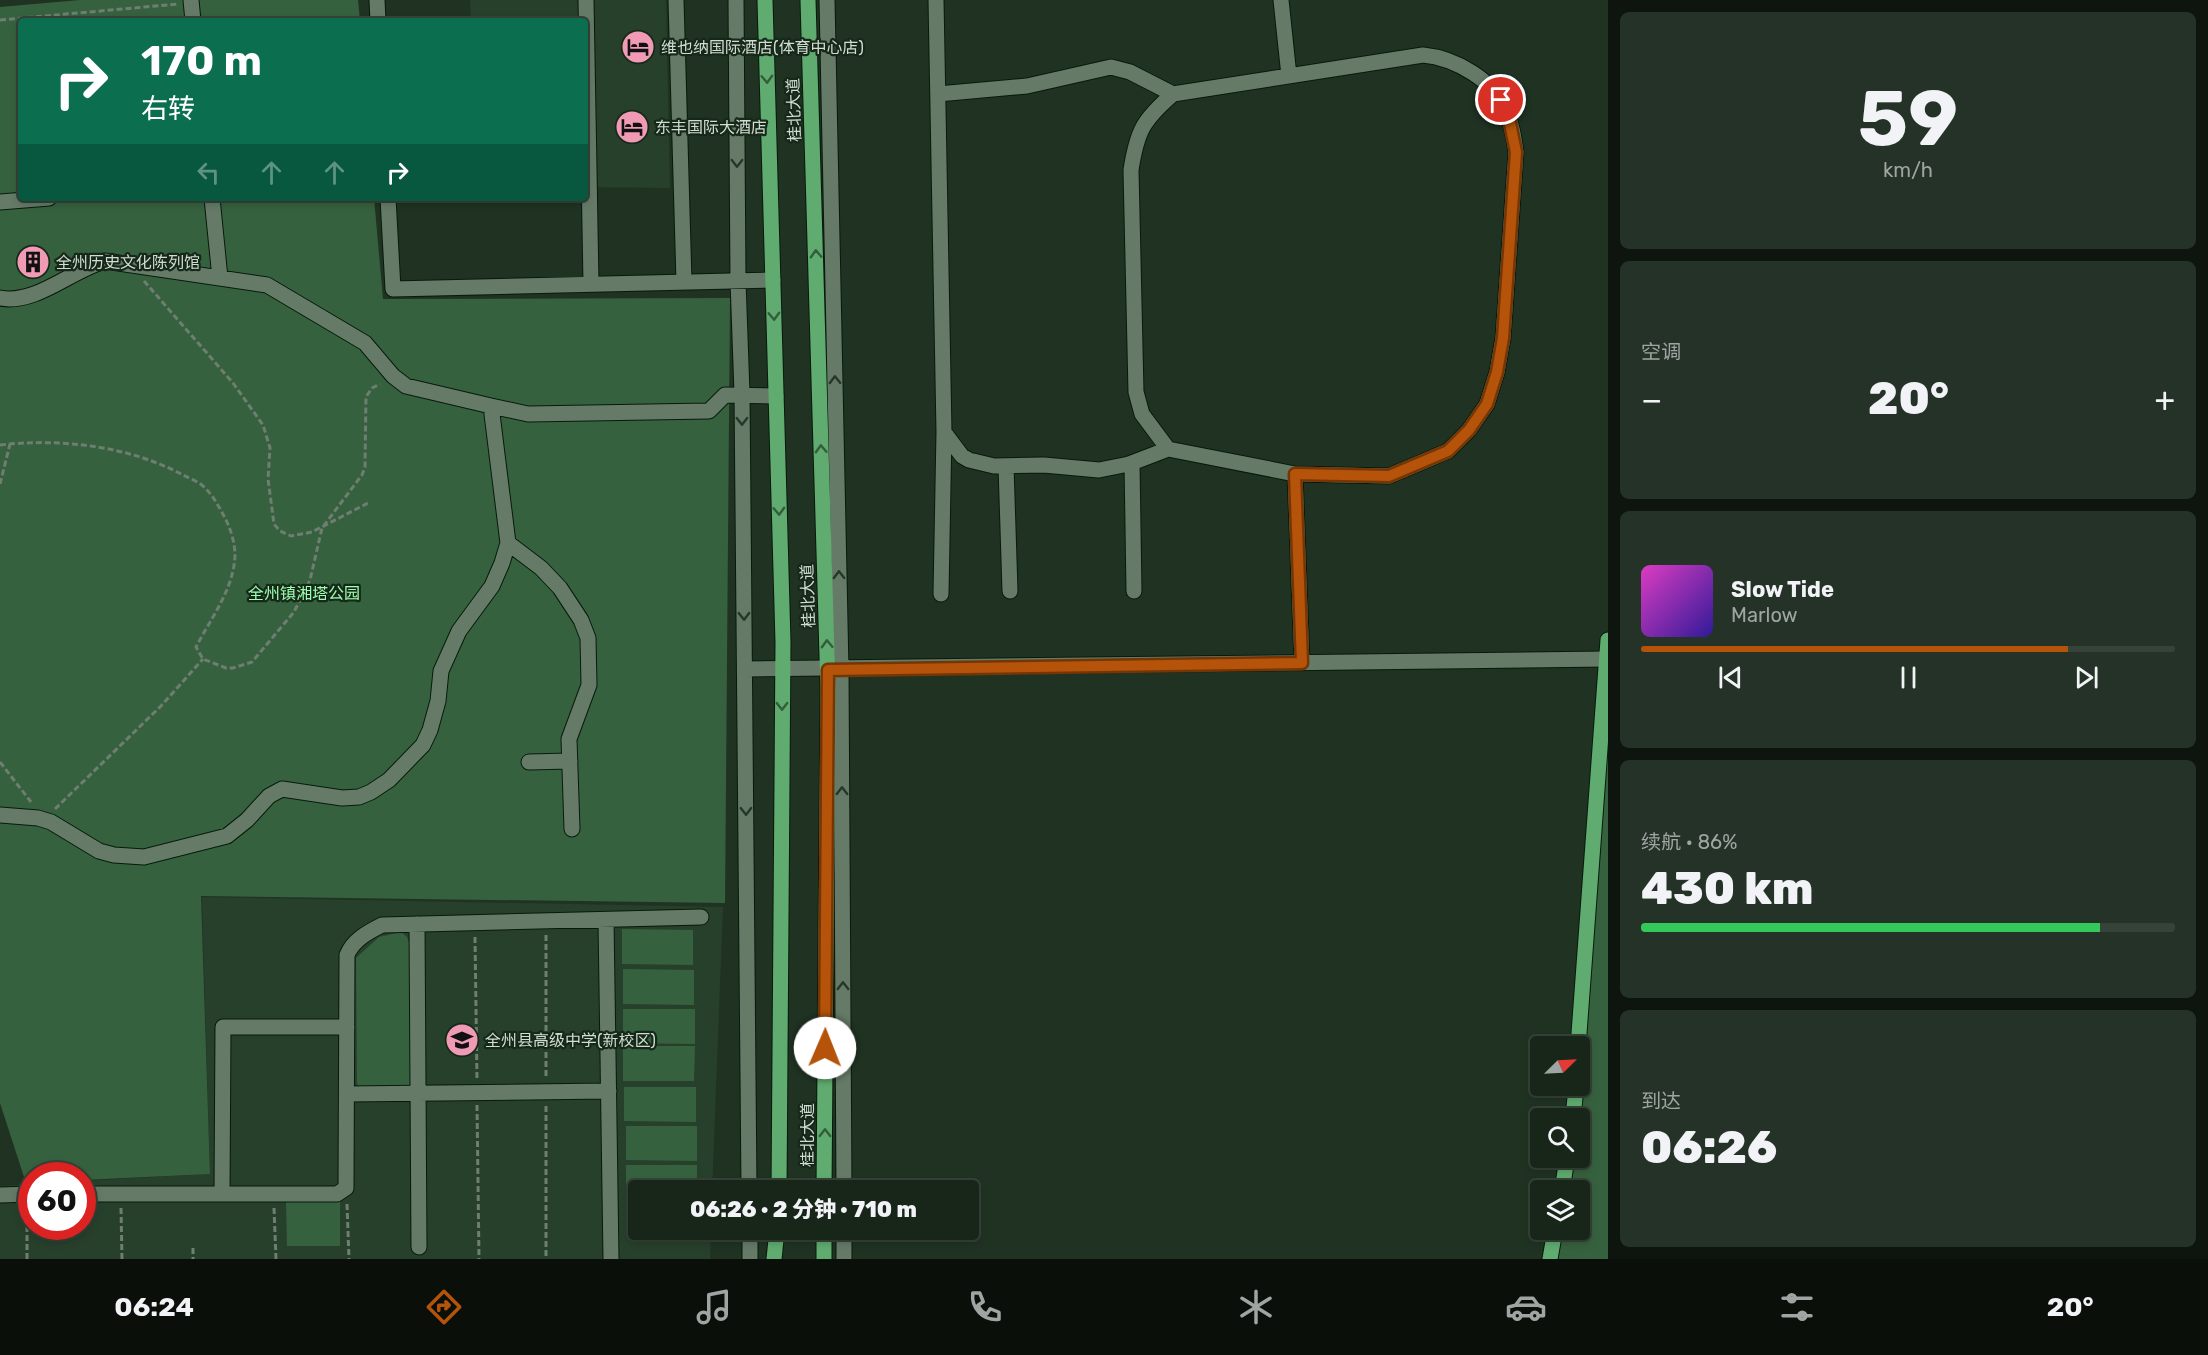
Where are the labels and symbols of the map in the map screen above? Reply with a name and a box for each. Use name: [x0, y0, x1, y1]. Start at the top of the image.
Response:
hotel icon: 维也纳国际酒店(体育中心店): [620, 29, 656, 65]
place label: 维也纳国际酒店(体育中心店): [661, 38, 864, 57]
pin: [1475, 74, 1526, 125]
one-way arrow: [761, 75, 774, 84]
street label: 桂北大道: [783, 78, 805, 142]
hotel icon: 东丰国际大酒店: [614, 109, 650, 145]
place label: 东丰国际大酒店: [655, 118, 767, 137]
one-way arrow: [731, 159, 743, 168]
building icon: 全州历史文化陈列馆: [15, 244, 51, 280]
one-way arrow: [810, 249, 822, 258]
place label: 全州历史文化陈列馆: [56, 253, 200, 272]
one-way arrow: [768, 312, 780, 321]
one-way arrow: [829, 375, 841, 384]
one-way arrow: [736, 417, 749, 426]
one-way arrow: [815, 444, 828, 453]
one-way arrow: [773, 507, 786, 516]
street label: 桂北大道: [797, 564, 819, 628]
one-way arrow: [833, 570, 846, 579]
park label: 全州镇湘塔公园: [248, 584, 360, 603]
one-way arrow: [738, 612, 750, 621]
one-way arrow: [821, 639, 833, 648]
one-way arrow: [776, 702, 788, 711]
one-way arrow: [836, 786, 848, 795]
one-way arrow: [740, 807, 752, 816]
one-way arrow: [837, 981, 849, 990]
position arrow: [793, 1016, 857, 1080]
school or university icon: 全州县高级中学(新校区): [444, 1022, 480, 1058]
place label: 全州县高级中学(新校区): [485, 1031, 656, 1050]
north arrow: [1530, 1036, 1590, 1096]
street label: 桂北大道: [798, 1103, 817, 1167]
one-way arrow: [819, 1128, 831, 1137]
speed limit sign: 60: [18, 1162, 96, 1240]

